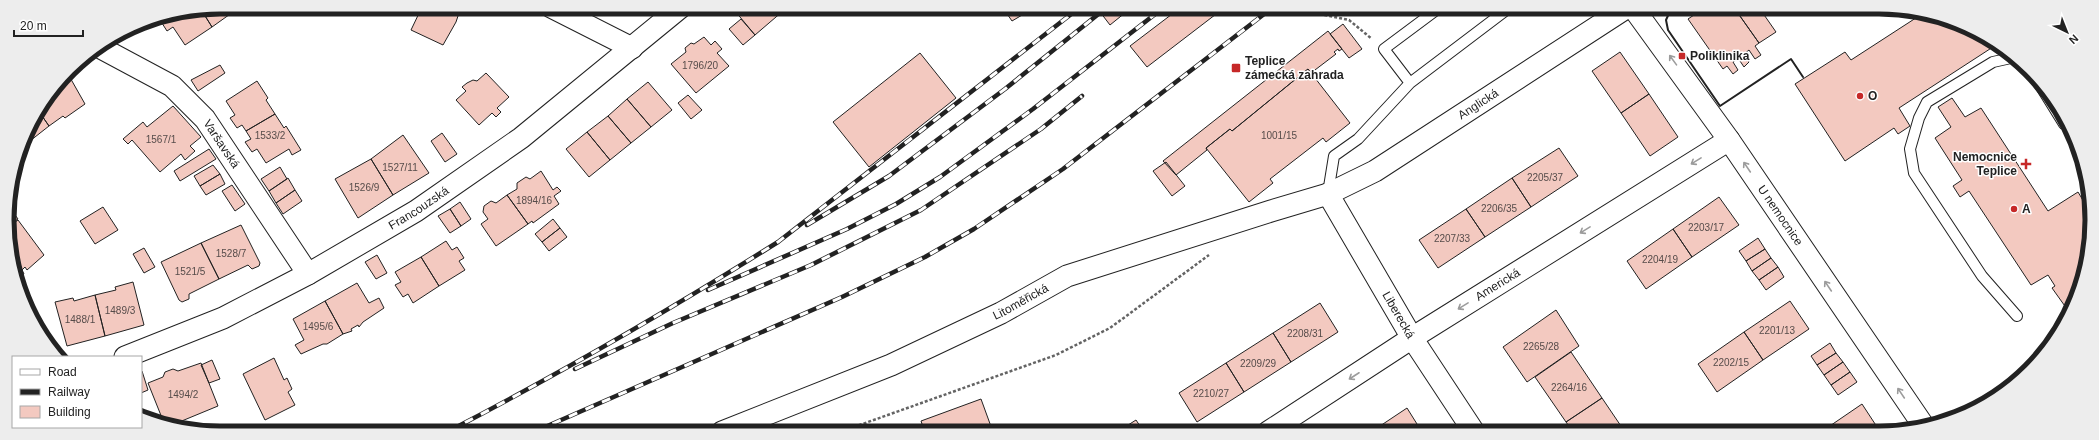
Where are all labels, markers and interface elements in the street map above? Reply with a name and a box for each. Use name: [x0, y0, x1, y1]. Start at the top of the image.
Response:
scale bar: [14, 12, 83, 38]
north arrow: [2047, 12, 2087, 52]
text: 20 m: [20, 19, 47, 33]
text: N: [2067, 32, 2081, 46]
place label: Poliklinika: [1690, 49, 1750, 63]
marker: Poliklinika: [1677, 51, 1687, 61]
place label: Teplice zámecká zahrada: [1245, 54, 1344, 82]
one-way arrow: [1669, 55, 1677, 66]
house number: 1796/20: [682, 60, 719, 71]
marker: Teplice zámecká zahrada: [1230, 62, 1242, 74]
street label: Anglická: [1455, 86, 1501, 122]
place label: O: [1868, 89, 1877, 103]
marker: O: [1855, 91, 1865, 101]
street label: Varšavská: [200, 117, 243, 171]
house number: 1533/2: [255, 130, 286, 141]
house number: 1001/15: [1261, 130, 1298, 141]
house number: 1567/1: [146, 134, 177, 145]
place label: Nemocnice Teplice: [1953, 150, 2017, 178]
one-way arrow: [1691, 157, 1702, 165]
marker: Nemocnice Teplice: [2020, 158, 2032, 170]
house number: 1527/11: [382, 162, 418, 173]
one-way arrow: [1743, 162, 1751, 173]
house number: 2205/37: [1527, 172, 1564, 183]
house number: 1526/9: [349, 182, 380, 193]
street label: U nemocnice: [1755, 182, 1806, 249]
street label: Francouzská: [386, 183, 452, 232]
house number: 1894/16: [516, 195, 553, 206]
place label: A: [2022, 202, 2031, 216]
house number: 2206/35: [1481, 203, 1518, 214]
marker: A: [2009, 204, 2019, 214]
house number: 2203/17: [1688, 222, 1725, 233]
one-way arrow: [1580, 225, 1591, 234]
house number: 2207/33: [1434, 233, 1471, 244]
house number: 1528/7: [216, 248, 247, 259]
house number: 2204/19: [1642, 254, 1679, 265]
street label: Americká: [1473, 265, 1523, 304]
house number: 1521/5: [175, 266, 206, 277]
street label: Litoměřická: [991, 281, 1051, 323]
one-way arrow: [1824, 281, 1832, 292]
street label: Liberecká: [1379, 289, 1418, 341]
one-way arrow: [1458, 302, 1469, 310]
house number: 1489/3: [105, 305, 136, 316]
house number: 1488/1: [65, 314, 96, 325]
house number: 1495/6: [303, 321, 334, 332]
house number: 2201/13: [1759, 325, 1796, 336]
house number: 2208/31: [1287, 328, 1324, 339]
house number: 2265/28: [1523, 341, 1560, 352]
legend: [12, 356, 142, 428]
house number: 2202/15: [1713, 357, 1750, 368]
house number: 2209/29: [1240, 358, 1277, 369]
text: Road: [48, 365, 77, 379]
one-way arrow: [1349, 372, 1360, 380]
house number: 2264/16: [1551, 382, 1588, 393]
text: Railway: [48, 385, 90, 399]
house number: 2210/27: [1193, 388, 1230, 399]
one-way arrow: [1897, 388, 1905, 399]
house number: 1494/2: [168, 389, 199, 400]
text: Building: [48, 405, 91, 419]

